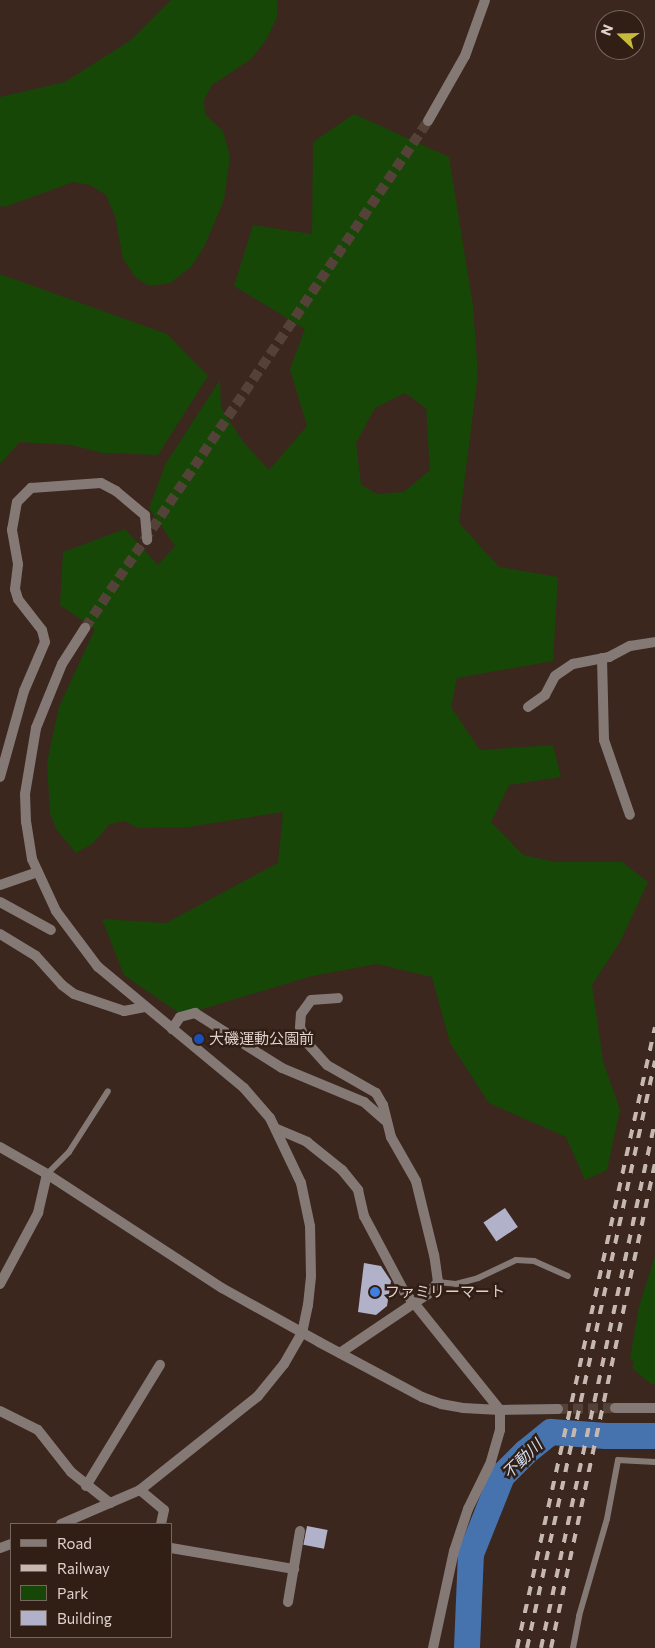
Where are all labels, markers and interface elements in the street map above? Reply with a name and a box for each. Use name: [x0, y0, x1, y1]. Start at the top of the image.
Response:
north arrow: [595, 10, 645, 60]
text: N: [597, 22, 616, 38]
place label: 大磯運動公園前: [209, 1030, 314, 1048]
marker: 大磯運動公園前: [193, 1033, 205, 1045]
place label: ファミリーマート: [385, 1283, 505, 1301]
marker: ファミリーマート: [369, 1286, 381, 1298]
water label: 不動川: [498, 1435, 546, 1483]
legend: [10, 1523, 172, 1638]
text: Road: [57, 1534, 92, 1552]
text: Railway: [57, 1559, 110, 1577]
text: Park: [57, 1584, 88, 1602]
text: Building: [57, 1609, 112, 1627]

